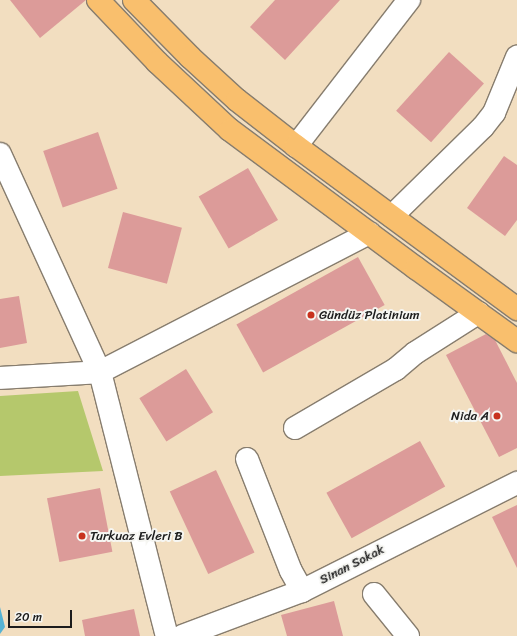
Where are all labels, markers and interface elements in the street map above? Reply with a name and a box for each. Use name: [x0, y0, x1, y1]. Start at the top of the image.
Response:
place label: Gündüz Platinium: [319, 307, 419, 323]
marker: Gündüz Platinium: [306, 310, 316, 320]
place label: Nida A: [451, 408, 489, 424]
marker: Nida A: [492, 411, 502, 421]
place label: Turkuaz Evleri B: [90, 528, 182, 544]
marker: Turkuaz Evleri B: [77, 531, 87, 541]
street label: Sinan Sokak: [317, 542, 387, 588]
scale bar: [10, 602, 74, 628]
text: 20 m: [15, 606, 42, 628]

